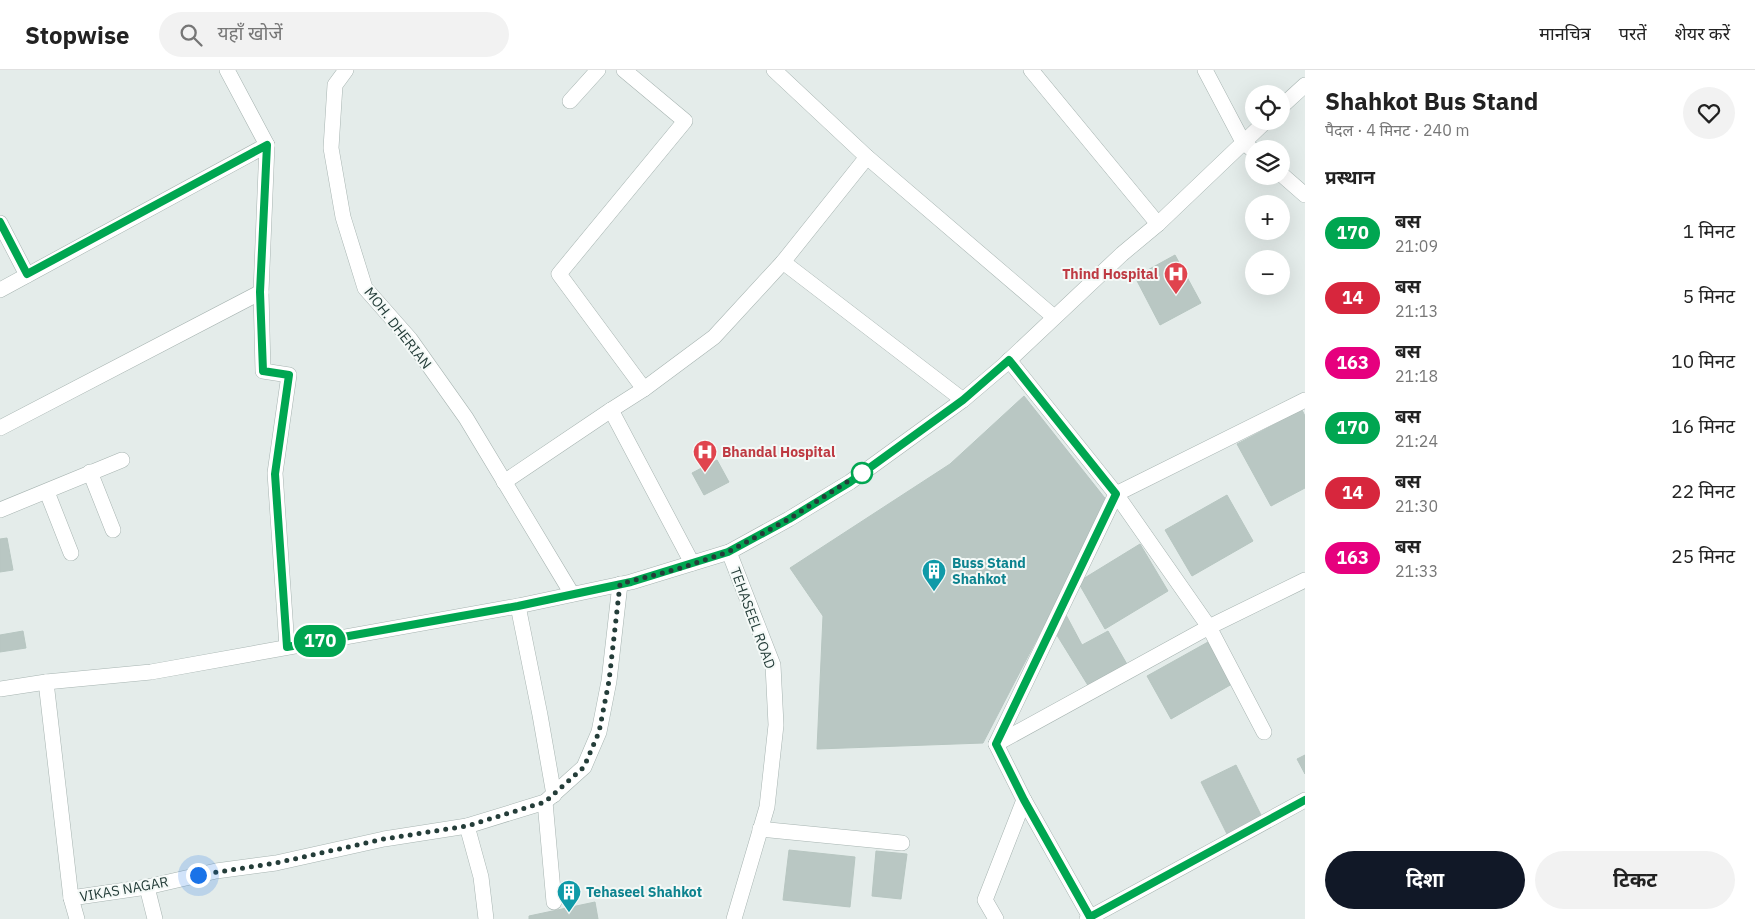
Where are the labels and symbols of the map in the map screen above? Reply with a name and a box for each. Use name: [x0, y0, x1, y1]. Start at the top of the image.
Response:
hospital icon: Thind Hospital: [1163, 261, 1189, 295]
place label: Thind Hospital: [1062, 265, 1158, 283]
street label: MOH. DHERIAN: [360, 283, 436, 373]
hospital icon: Bhandal Hospital: [692, 439, 718, 473]
place label: Bhandal Hospital: [722, 443, 835, 461]
unlabelled marker: [851, 462, 873, 484]
place label: Buss Stand Shahkot: [952, 554, 1026, 588]
building icon: Buss Stand Shahkot: [921, 558, 947, 592]
street label: TEHASEEL ROAD: [726, 565, 780, 671]
line badge: 170: [291, 625, 349, 657]
your location: [186, 863, 211, 888]
street label: VIKAS NAGAR: [78, 872, 170, 906]
building icon: Tehaseel Shahkot: [556, 879, 582, 913]
place label: Tehaseel Shahkot: [586, 883, 702, 901]

